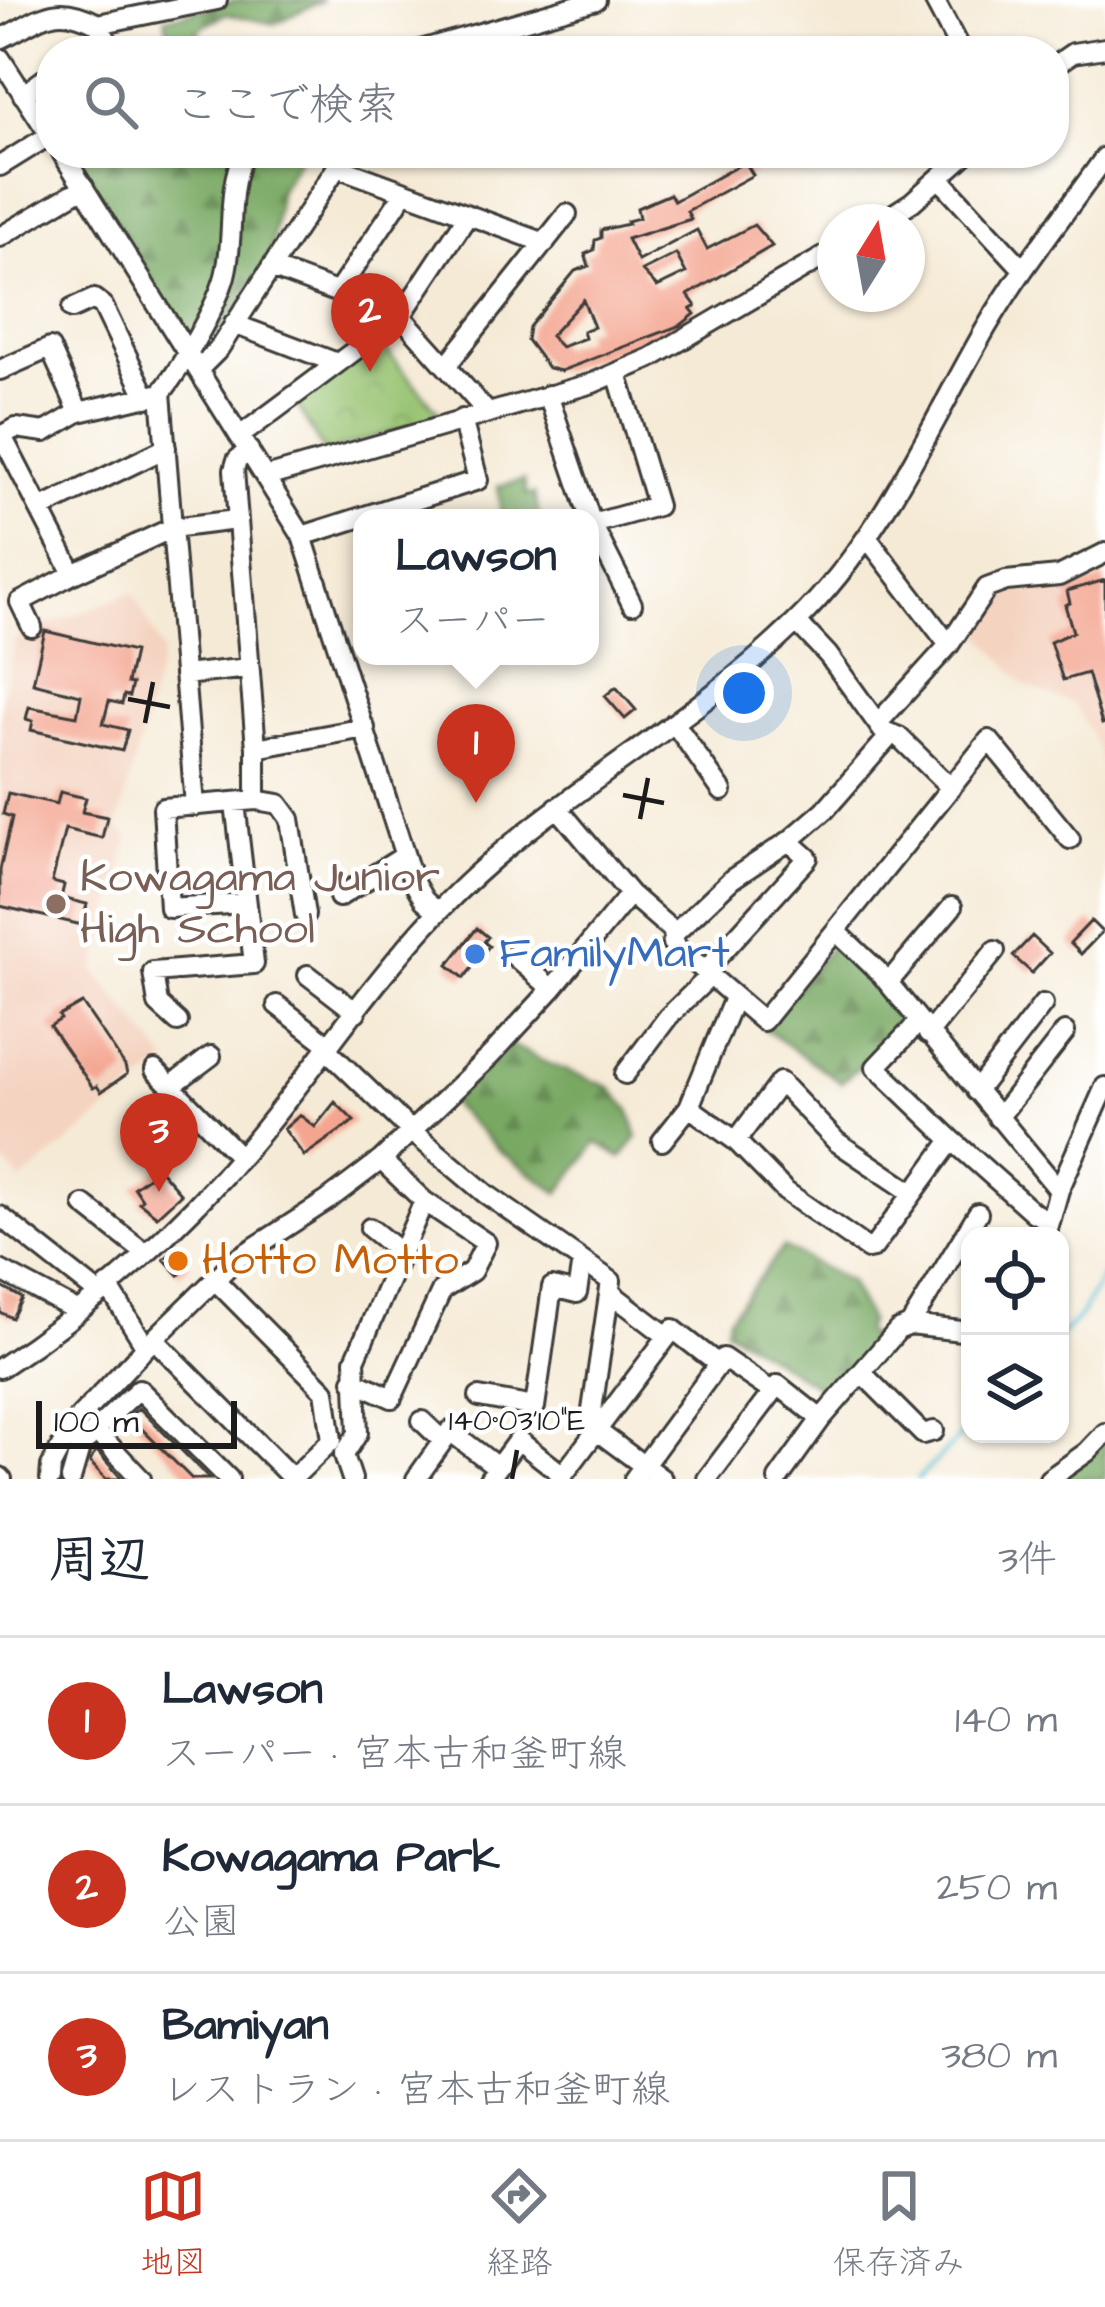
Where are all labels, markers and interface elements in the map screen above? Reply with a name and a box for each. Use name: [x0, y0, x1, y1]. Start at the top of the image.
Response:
search box: [36, 36, 1069, 168]
icon: search: [78, 69, 144, 135]
text: ここで検索: [174, 75, 399, 137]
north arrow: [817, 204, 925, 312]
pin: 2: [331, 273, 409, 372]
popup: [353, 509, 599, 665]
text: Lawson: [396, 526, 556, 588]
text: スーパー: [396, 595, 550, 649]
your location: [714, 663, 774, 723]
pin: 1: [437, 704, 515, 803]
place label: Kowagama Junior High School: [80, 847, 440, 961]
marker: Kowagama Junior High School: [43, 891, 69, 917]
place label: FamilyMart: [499, 923, 730, 986]
marker: FamilyMart: [462, 941, 488, 967]
pin: 3: [120, 1093, 198, 1192]
map controls: [961, 1227, 1069, 1443]
button: locate: [961, 1227, 1069, 1335]
place label: Hotto Motto: [202, 1230, 459, 1292]
marker: Hotto Motto: [165, 1248, 191, 1274]
button: layers: [961, 1335, 1069, 1443]
scale bar: [36, 1395, 237, 1448]
text: 100 m: [54, 1399, 139, 1445]
text: 140°03'10"E: [449, 1400, 585, 1442]
text: 周辺: [48, 1526, 150, 1597]
text: 3件: [998, 1534, 1057, 1588]
text: Lawson: [162, 1659, 323, 1721]
text: 1: [85, 1694, 90, 1748]
text: 140 m: [955, 1694, 1057, 1748]
text: スーパー · 宮本古和釜町線: [162, 1728, 626, 1782]
text: Kowagama Park: [162, 1827, 500, 1889]
text: 2: [76, 1862, 98, 1916]
text: 250 m: [936, 1862, 1057, 1916]
text: 公園: [162, 1896, 240, 1950]
text: Bamiyan: [162, 1995, 329, 2057]
text: 3: [77, 2030, 97, 2084]
text: 380 m: [941, 2030, 1057, 2084]
text: レストラン · 宮本古和釜町線: [162, 2064, 670, 2118]
tab: 地図: [140, 2163, 206, 2286]
tab: 経路: [486, 2163, 552, 2286]
tab: 保存済み: [833, 2163, 965, 2286]

